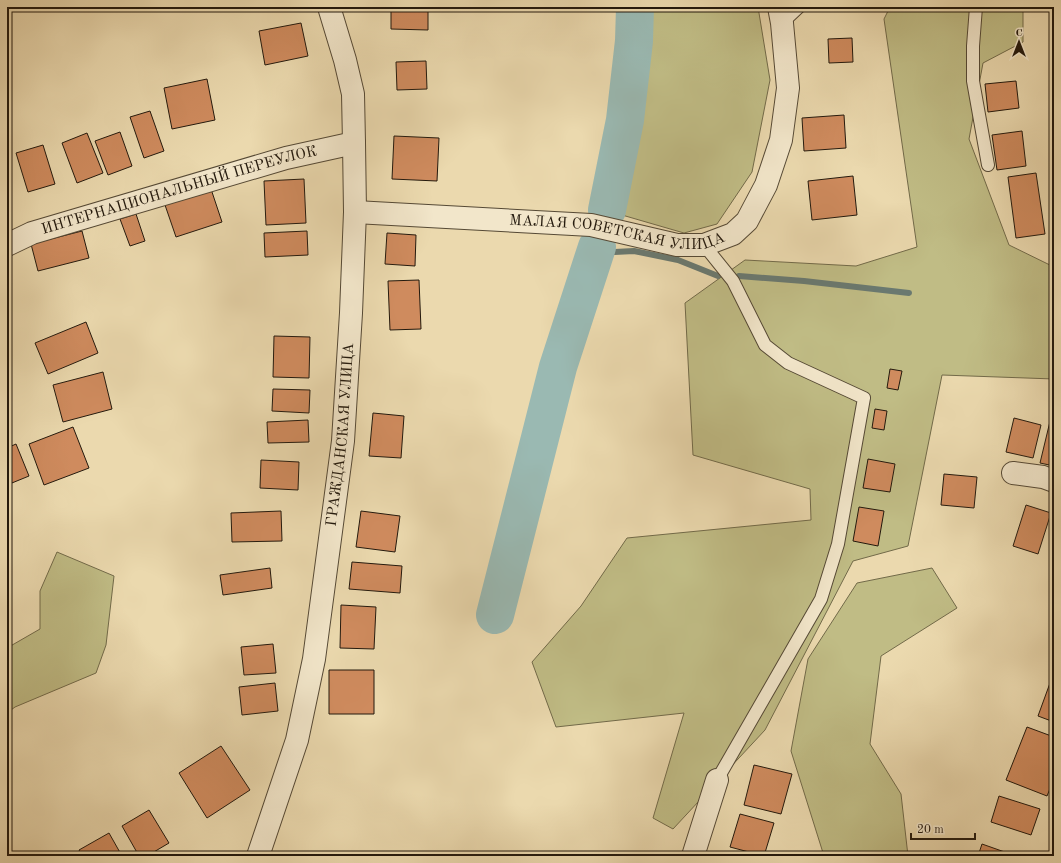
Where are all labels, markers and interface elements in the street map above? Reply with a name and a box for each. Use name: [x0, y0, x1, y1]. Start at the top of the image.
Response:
north arrow: [999, 22, 1039, 62]
text: С: [1015, 28, 1023, 39]
street label: ИНТЕРНАЦИОНАЛЬНЫЙ ПЕРЕУЛОК: [40, 144, 318, 237]
street label: МАЛАЯ СОВЕТСКАЯ УЛИЦА: [509, 213, 728, 253]
street label: ГРАЖДАНСКАЯ УЛИЦА: [324, 342, 357, 527]
scale bar: [911, 815, 975, 841]
text: 20 m: [917, 824, 944, 836]

